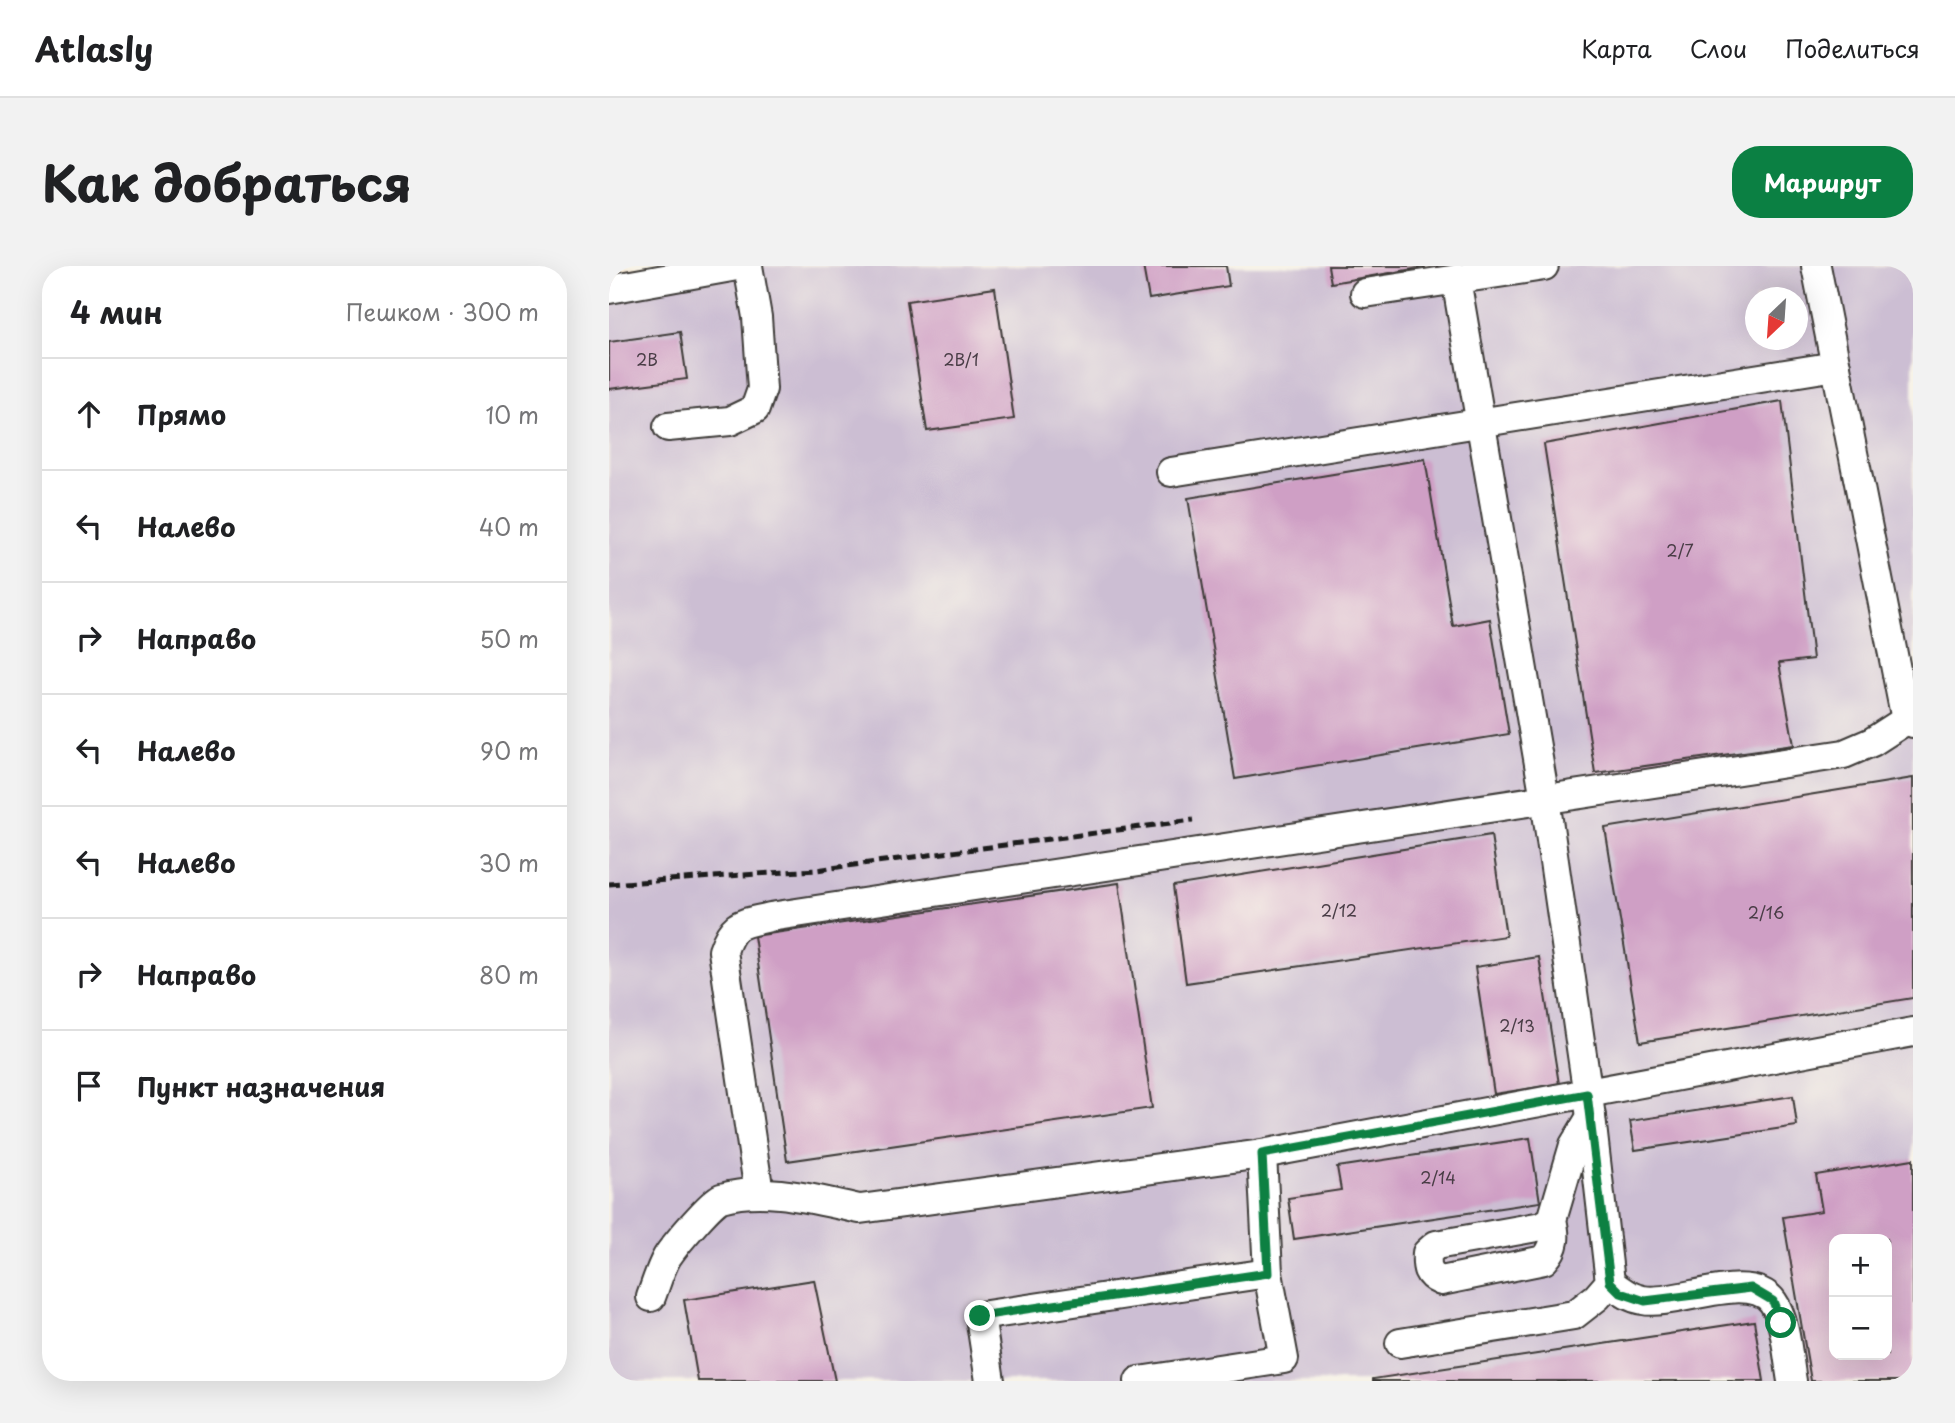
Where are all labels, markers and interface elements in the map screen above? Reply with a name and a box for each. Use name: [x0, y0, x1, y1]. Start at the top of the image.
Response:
text: Atlasly: [35, 23, 153, 73]
text: Карта: [1581, 30, 1652, 66]
text: Слои: [1690, 30, 1747, 66]
text: Поделиться: [1785, 30, 1920, 66]
text: Как добраться: [42, 145, 412, 219]
button: Маршрут: [1732, 146, 1913, 218]
north arrow: [1745, 287, 1808, 350]
text: 4 мин: [70, 289, 163, 334]
text: Пешком · 300 m: [346, 294, 539, 329]
house number: 2В: [636, 347, 658, 371]
house number: 2В/1: [943, 347, 979, 371]
icon: ahead: [70, 395, 108, 433]
text: Прямо: [137, 395, 226, 434]
text: 10 m: [485, 397, 539, 432]
icon: left: [70, 507, 108, 545]
text: Налево: [137, 507, 235, 546]
text: 40 m: [479, 509, 539, 544]
house number: 2/7: [1666, 538, 1694, 562]
icon: right: [70, 619, 108, 657]
text: Направо: [137, 619, 256, 658]
text: 50 m: [479, 621, 539, 656]
icon: left: [70, 731, 108, 769]
text: Налево: [137, 731, 235, 770]
text: 90 m: [480, 733, 539, 768]
icon: left: [70, 843, 108, 881]
text: Налево: [137, 843, 235, 882]
text: 30 m: [478, 845, 539, 880]
house number: 2/12: [1321, 898, 1357, 922]
house number: 2/16: [1748, 900, 1784, 924]
icon: right: [70, 955, 108, 993]
text: Направо: [137, 955, 256, 994]
text: 80 m: [479, 957, 539, 992]
house number: 2/13: [1499, 1013, 1535, 1037]
icon: arrive: [70, 1067, 108, 1105]
text: Пункт назначения: [137, 1067, 385, 1106]
house number: 2/14: [1420, 1165, 1456, 1189]
map controls: [1829, 1234, 1892, 1360]
button: +: [1829, 1234, 1892, 1297]
button: −: [1829, 1297, 1892, 1360]
route end: [964, 1300, 995, 1331]
route start: [1765, 1307, 1796, 1338]

